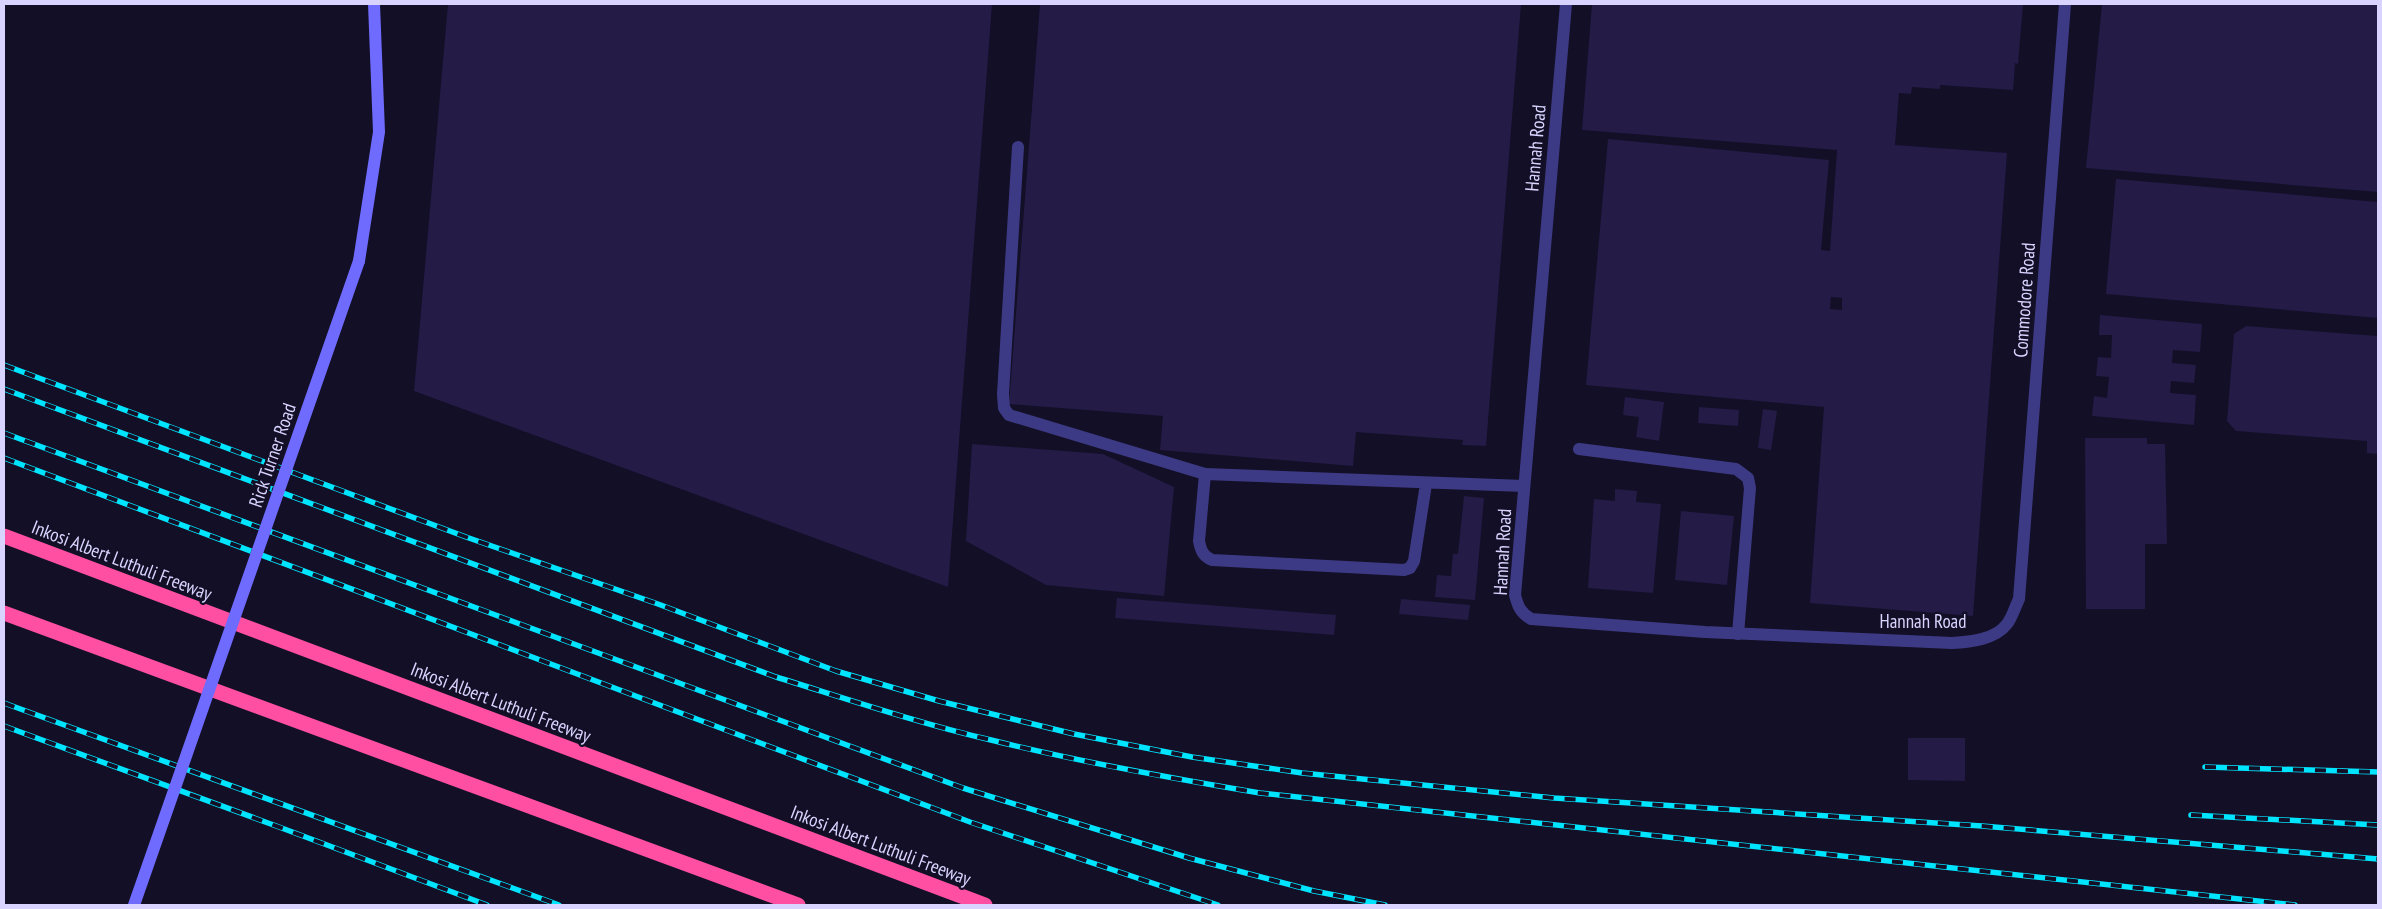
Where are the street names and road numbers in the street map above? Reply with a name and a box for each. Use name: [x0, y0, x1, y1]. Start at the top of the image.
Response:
street label: Hannah Road: [1519, 104, 1551, 192]
street label: Commodore Road: [2008, 242, 2040, 358]
street label: Rick Turner Road: [243, 400, 301, 510]
street label: Hannah Road: [1488, 508, 1516, 596]
street label: Inkosi Albert Luthuli Freeway: [28, 515, 216, 606]
street label: Hannah Road: [1880, 609, 1966, 633]
street label: Inkosi Albert Luthuli Freeway: [407, 657, 595, 748]
street label: Inkosi Albert Luthuli Freeway: [787, 800, 975, 891]

